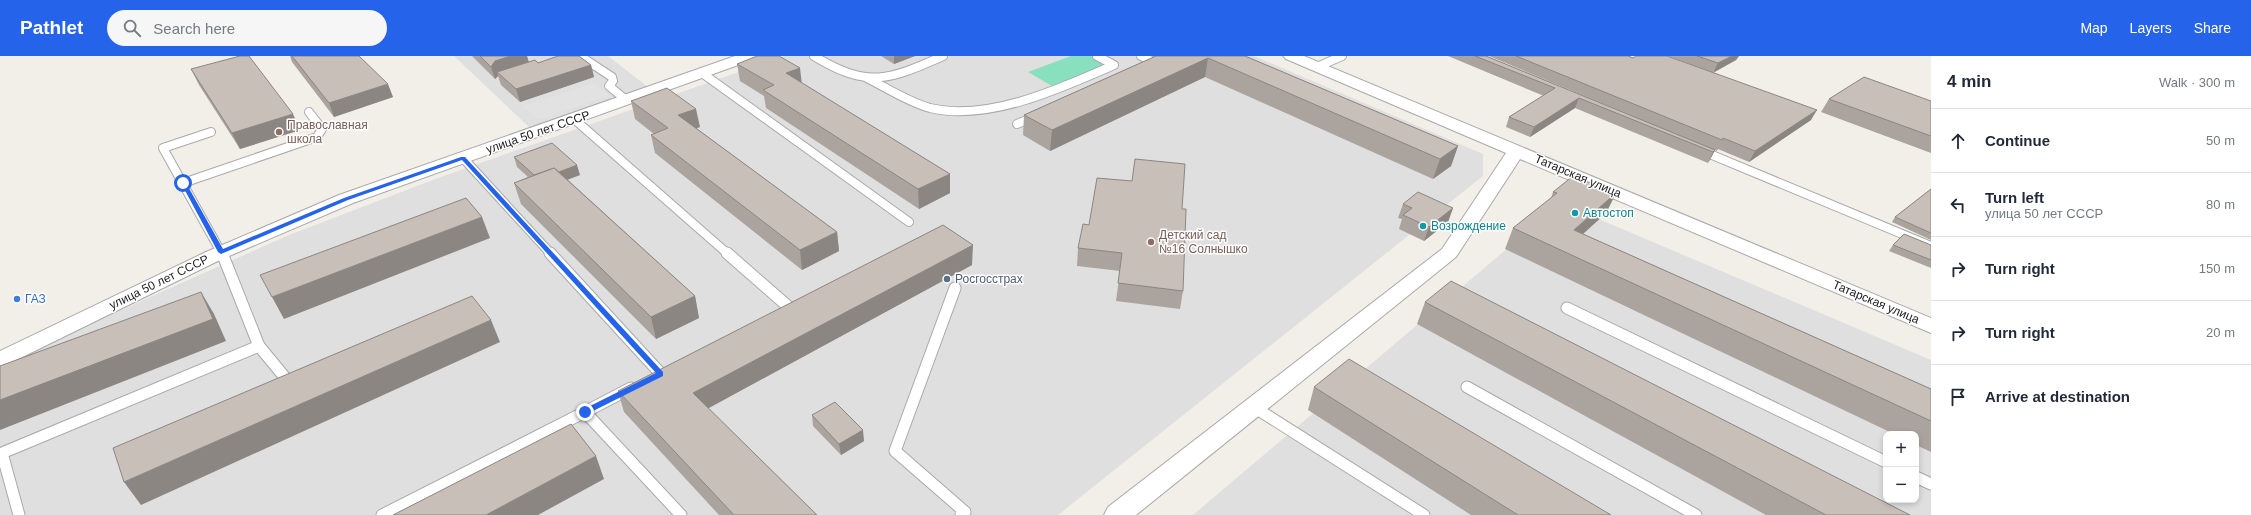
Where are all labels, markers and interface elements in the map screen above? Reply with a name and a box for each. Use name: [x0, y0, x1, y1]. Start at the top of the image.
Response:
search box: [107, 10, 387, 46]
text: Pathlet: [20, 17, 83, 38]
icon: search: [121, 17, 143, 39]
text: Search here: [153, 20, 235, 37]
text: Map: [2080, 20, 2108, 36]
text: Layers: [2130, 20, 2172, 36]
text: Share: [2194, 20, 2231, 36]
text: 4 min: [1947, 72, 1991, 91]
text: Walk · 300 m: [2159, 75, 2235, 90]
street label: улица 50 лет СССР: [484, 108, 592, 156]
place label: Православная школа: [287, 118, 368, 146]
marker: Православная школа: [274, 127, 284, 137]
icon: ahead: [1947, 130, 1969, 152]
text: Continue: [1985, 132, 2050, 149]
text: 50 m: [2206, 133, 2235, 148]
street label: Татарская улица: [1532, 151, 1624, 201]
route start: [174, 174, 192, 192]
text: Turn left: [1985, 189, 2044, 206]
icon: left: [1947, 194, 1969, 216]
text: 80 m: [2206, 197, 2235, 212]
place label: Автостоп: [1583, 206, 1634, 220]
text: улица 50 лет СССР: [1985, 206, 2103, 221]
marker: Автостоп: [1570, 208, 1580, 218]
place label: Возрождение: [1431, 219, 1506, 233]
marker: Возрождение: [1418, 221, 1428, 231]
place label: Детский сад №16 Солнышко: [1159, 228, 1248, 256]
marker: Детский сад №16 Солнышко: [1146, 237, 1156, 247]
street label: улица 50 лет СССР: [107, 252, 211, 312]
icon: right: [1947, 258, 1969, 280]
text: Turn right: [1985, 260, 2055, 277]
text: 150 m: [2199, 261, 2235, 276]
place label: Росгосстрах: [955, 272, 1023, 286]
marker: Росгосстрах: [942, 274, 952, 284]
street label: Татарская улица: [1830, 277, 1922, 327]
place label: ГАЗ: [25, 292, 46, 306]
marker: ГАЗ: [12, 294, 22, 304]
icon: right: [1947, 322, 1969, 344]
text: Turn right: [1985, 324, 2055, 341]
text: 20 m: [2206, 325, 2235, 340]
icon: arrive: [1947, 386, 1969, 408]
text: Arrive at destination: [1985, 388, 2130, 405]
route end: [576, 403, 594, 421]
map controls: [1883, 431, 1919, 503]
button: +: [1883, 431, 1919, 467]
button: −: [1883, 467, 1919, 503]

